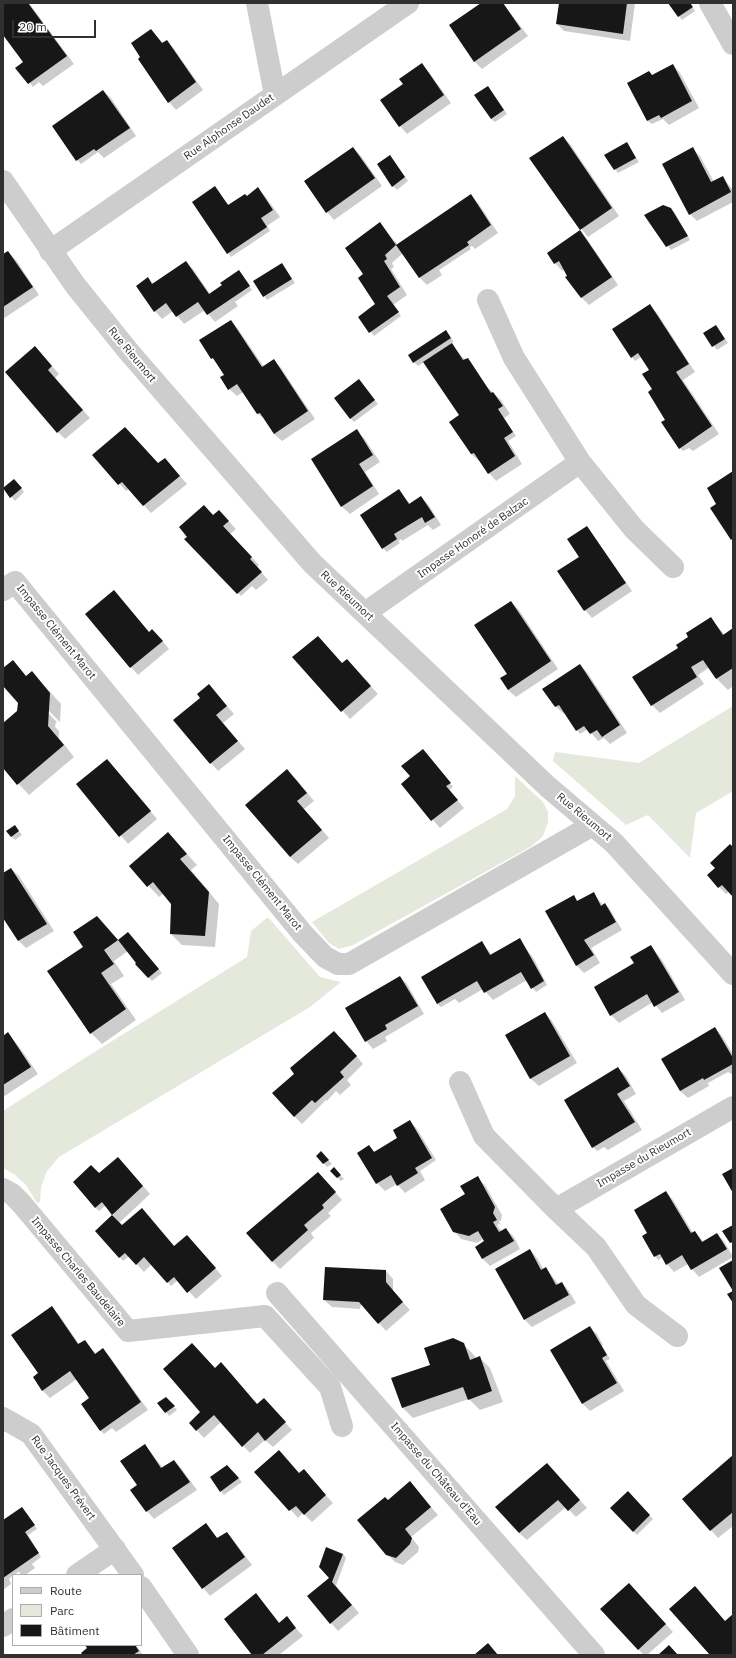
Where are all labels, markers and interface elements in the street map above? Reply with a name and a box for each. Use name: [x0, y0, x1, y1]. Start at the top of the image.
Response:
scale bar: [14, 12, 98, 38]
text: 20 m: [19, 19, 47, 34]
street label: Rue Alphonse Daudet: [181, 91, 277, 163]
street label: Rue Rieumort: [105, 325, 159, 385]
street label: Impasse Honoré de Balzac: [415, 495, 531, 581]
street label: Rue Rieumort: [318, 568, 376, 624]
street label: Impasse Clément Marot: [14, 582, 98, 682]
street label: Rue Rieumort: [554, 790, 614, 844]
street label: Impasse Clément Marot: [220, 833, 304, 933]
street label: Impasse du Rieumort: [595, 1126, 693, 1190]
street label: Impasse Charles Baudelaire: [28, 1215, 128, 1329]
street label: Impasse du Château d'Eau: [388, 1420, 484, 1528]
street label: Rue Jacques Prévert: [28, 1433, 98, 1523]
legend: [12, 1574, 142, 1646]
text: Route: [50, 1583, 82, 1598]
text: Parc: [50, 1603, 74, 1618]
text: Bâtiment: [50, 1623, 100, 1638]

